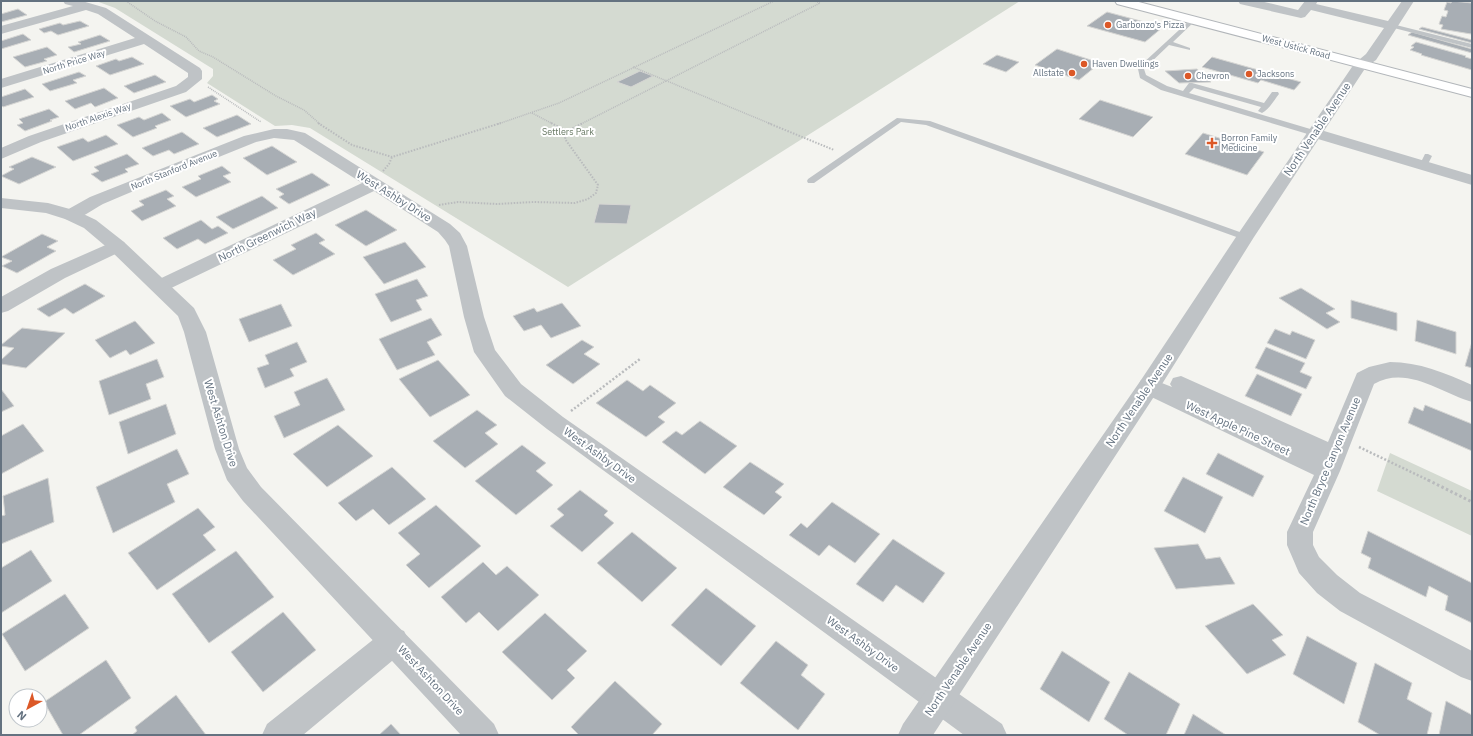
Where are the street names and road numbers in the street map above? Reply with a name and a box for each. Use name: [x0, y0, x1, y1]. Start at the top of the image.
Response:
street label: West Ustick Road: [1261, 32, 1332, 61]
street label: North Price Way: [41, 47, 107, 76]
street label: North Venable Avenue: [1280, 79, 1354, 179]
street label: North Alexis Way: [64, 100, 133, 133]
street label: North Stanford Avenue: [129, 147, 219, 192]
street label: West Ashby Drive: [354, 167, 434, 225]
street label: North Greenwich Way: [216, 205, 319, 265]
street label: North Venable Avenue: [1102, 350, 1176, 450]
street label: West Ashton Drive: [201, 378, 241, 468]
street label: North Bryce Canyon Avenue: [1297, 395, 1363, 527]
street label: West Apple Pine Street: [1184, 398, 1292, 458]
street label: West Ashby Drive: [561, 424, 639, 486]
street label: West Ashby Drive: [824, 613, 902, 675]
street label: North Venable Avenue: [921, 619, 995, 719]
street label: West Ashton Drive: [395, 642, 467, 718]

